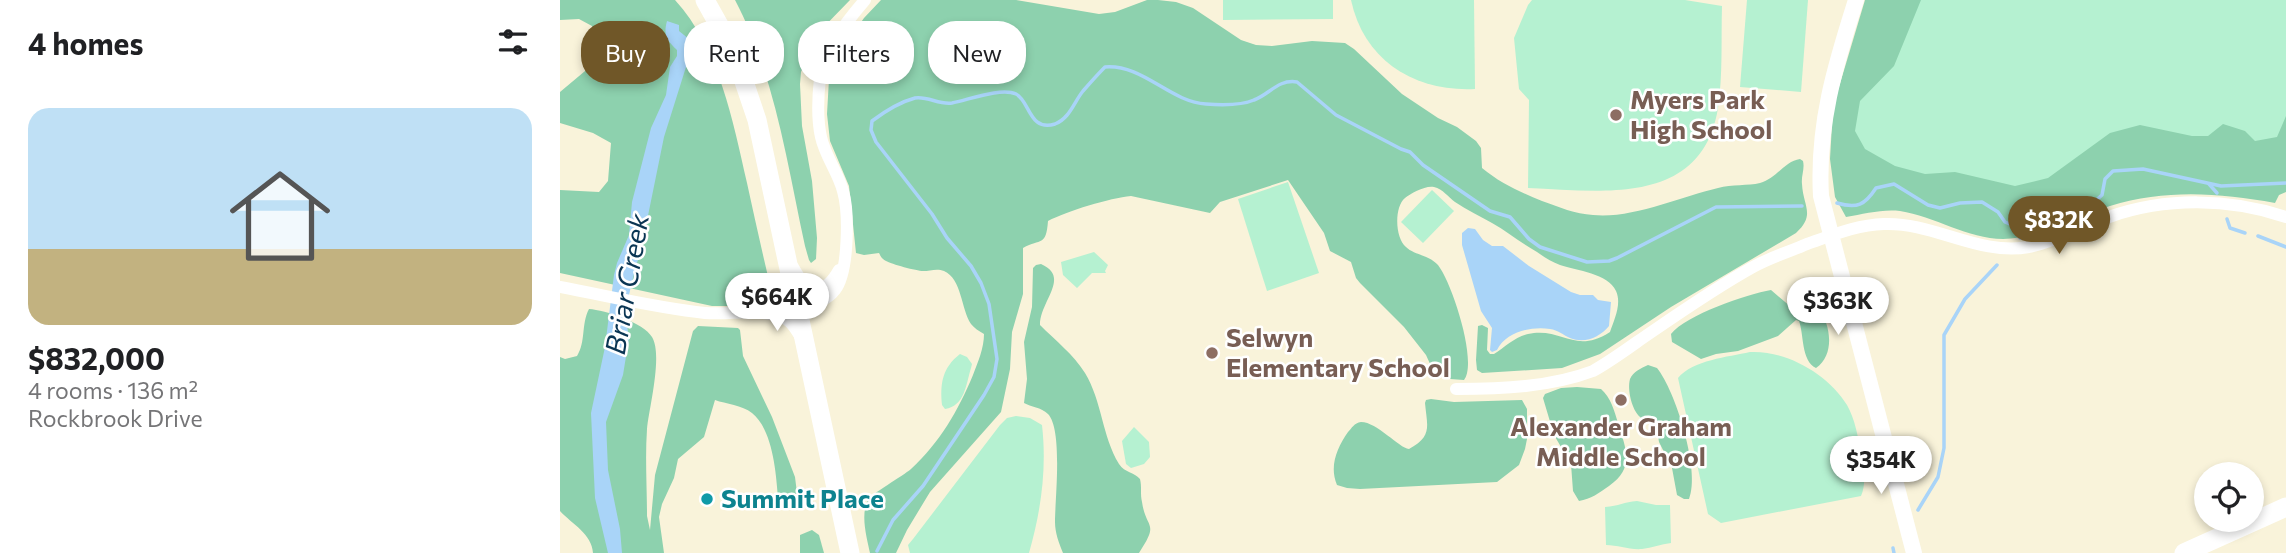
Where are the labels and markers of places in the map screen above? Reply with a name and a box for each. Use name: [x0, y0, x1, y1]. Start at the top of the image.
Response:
place label: Myers Park High School: [1630, 83, 1772, 144]
marker: Myers Park High School: [1608, 107, 1624, 123]
pin: $832K: [2010, 196, 2108, 256]
pin: $664K: [728, 274, 826, 333]
pin: $363K: [1789, 278, 1887, 337]
place label: Selwyn Elementary School: [1226, 321, 1450, 382]
marker: Selwyn Elementary School: [1204, 345, 1220, 361]
marker: Alexander Graham Middle School: [1613, 392, 1629, 408]
place label: Alexander Graham Middle School: [1510, 410, 1732, 471]
pin: $354K: [1832, 436, 1930, 496]
place label: Summit Place: [721, 482, 884, 513]
marker: Summit Place: [699, 491, 715, 507]

